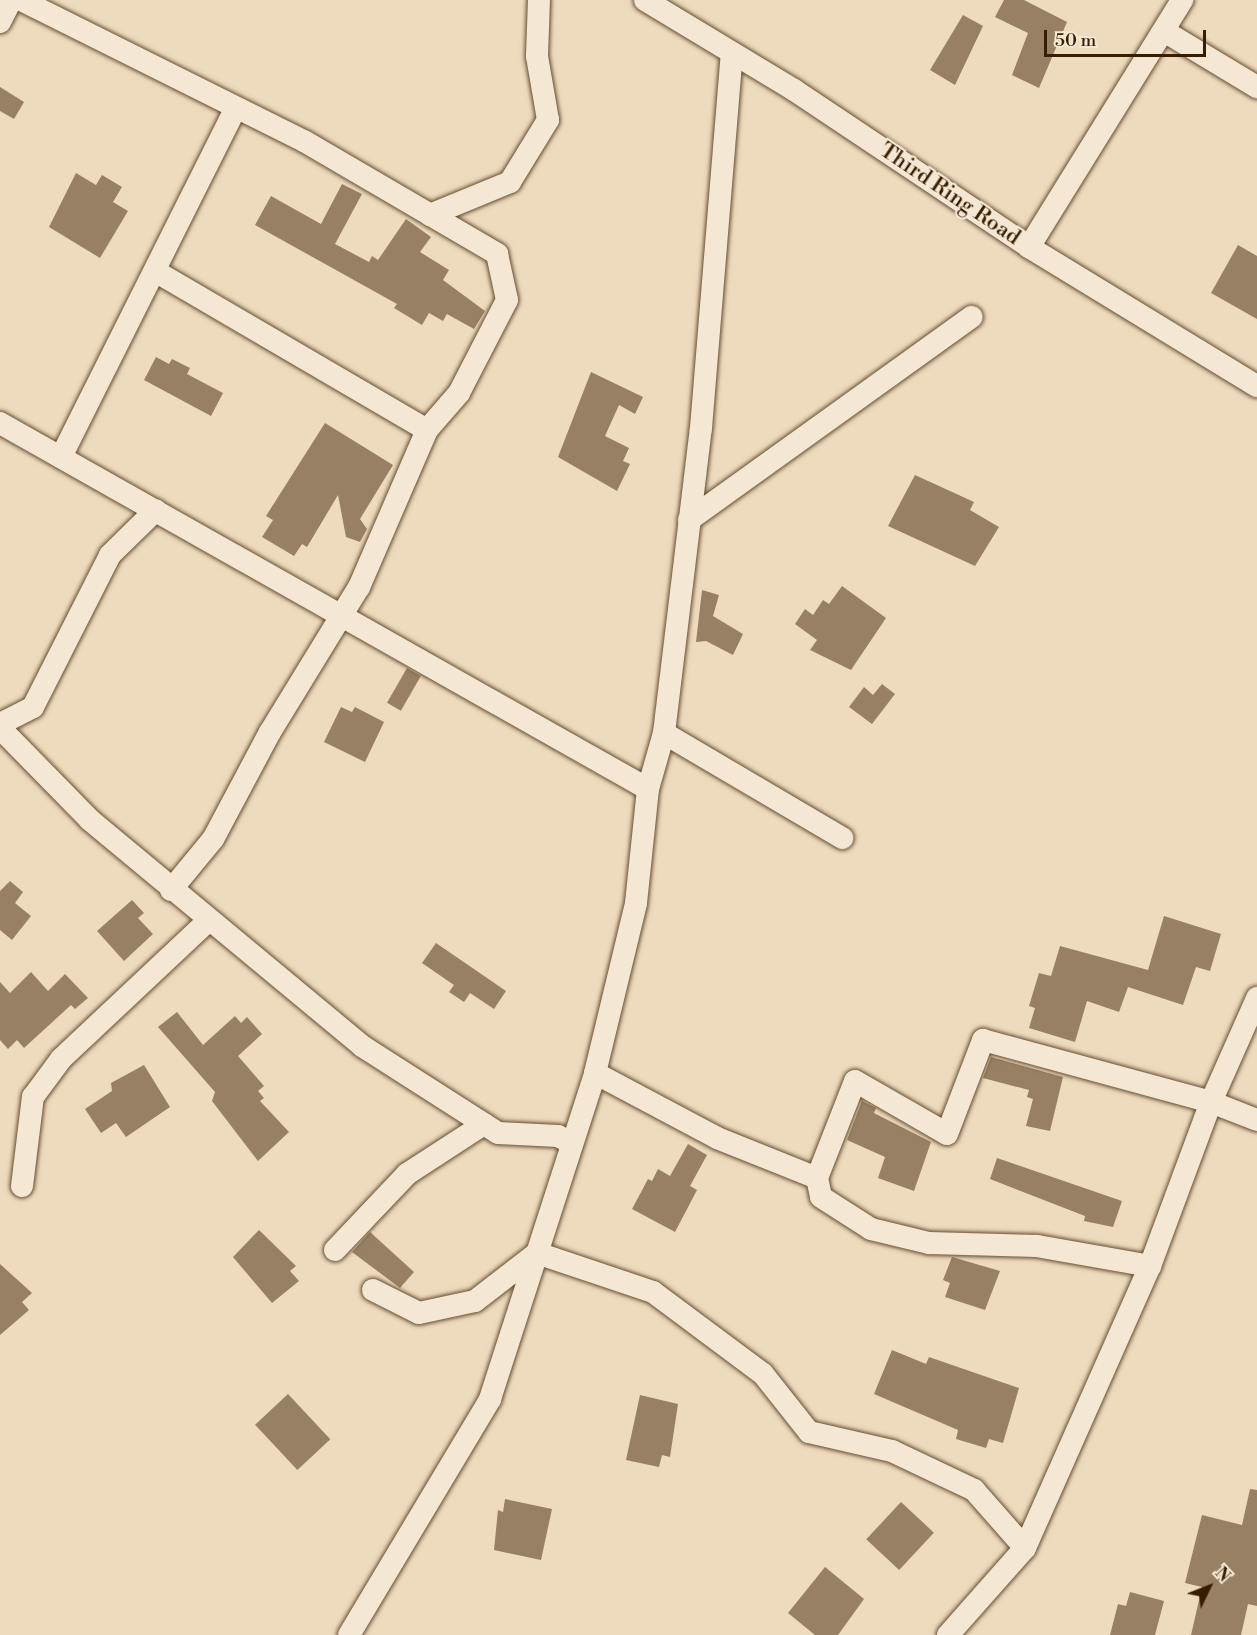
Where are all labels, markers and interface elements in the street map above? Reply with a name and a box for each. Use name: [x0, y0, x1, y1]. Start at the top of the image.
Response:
scale bar: [1047, 18, 1209, 56]
text: 50 m: [1055, 29, 1096, 52]
street label: Third Ring Road: [875, 137, 1025, 251]
north arrow: [1179, 1557, 1239, 1617]
text: N: [1211, 1563, 1234, 1586]

